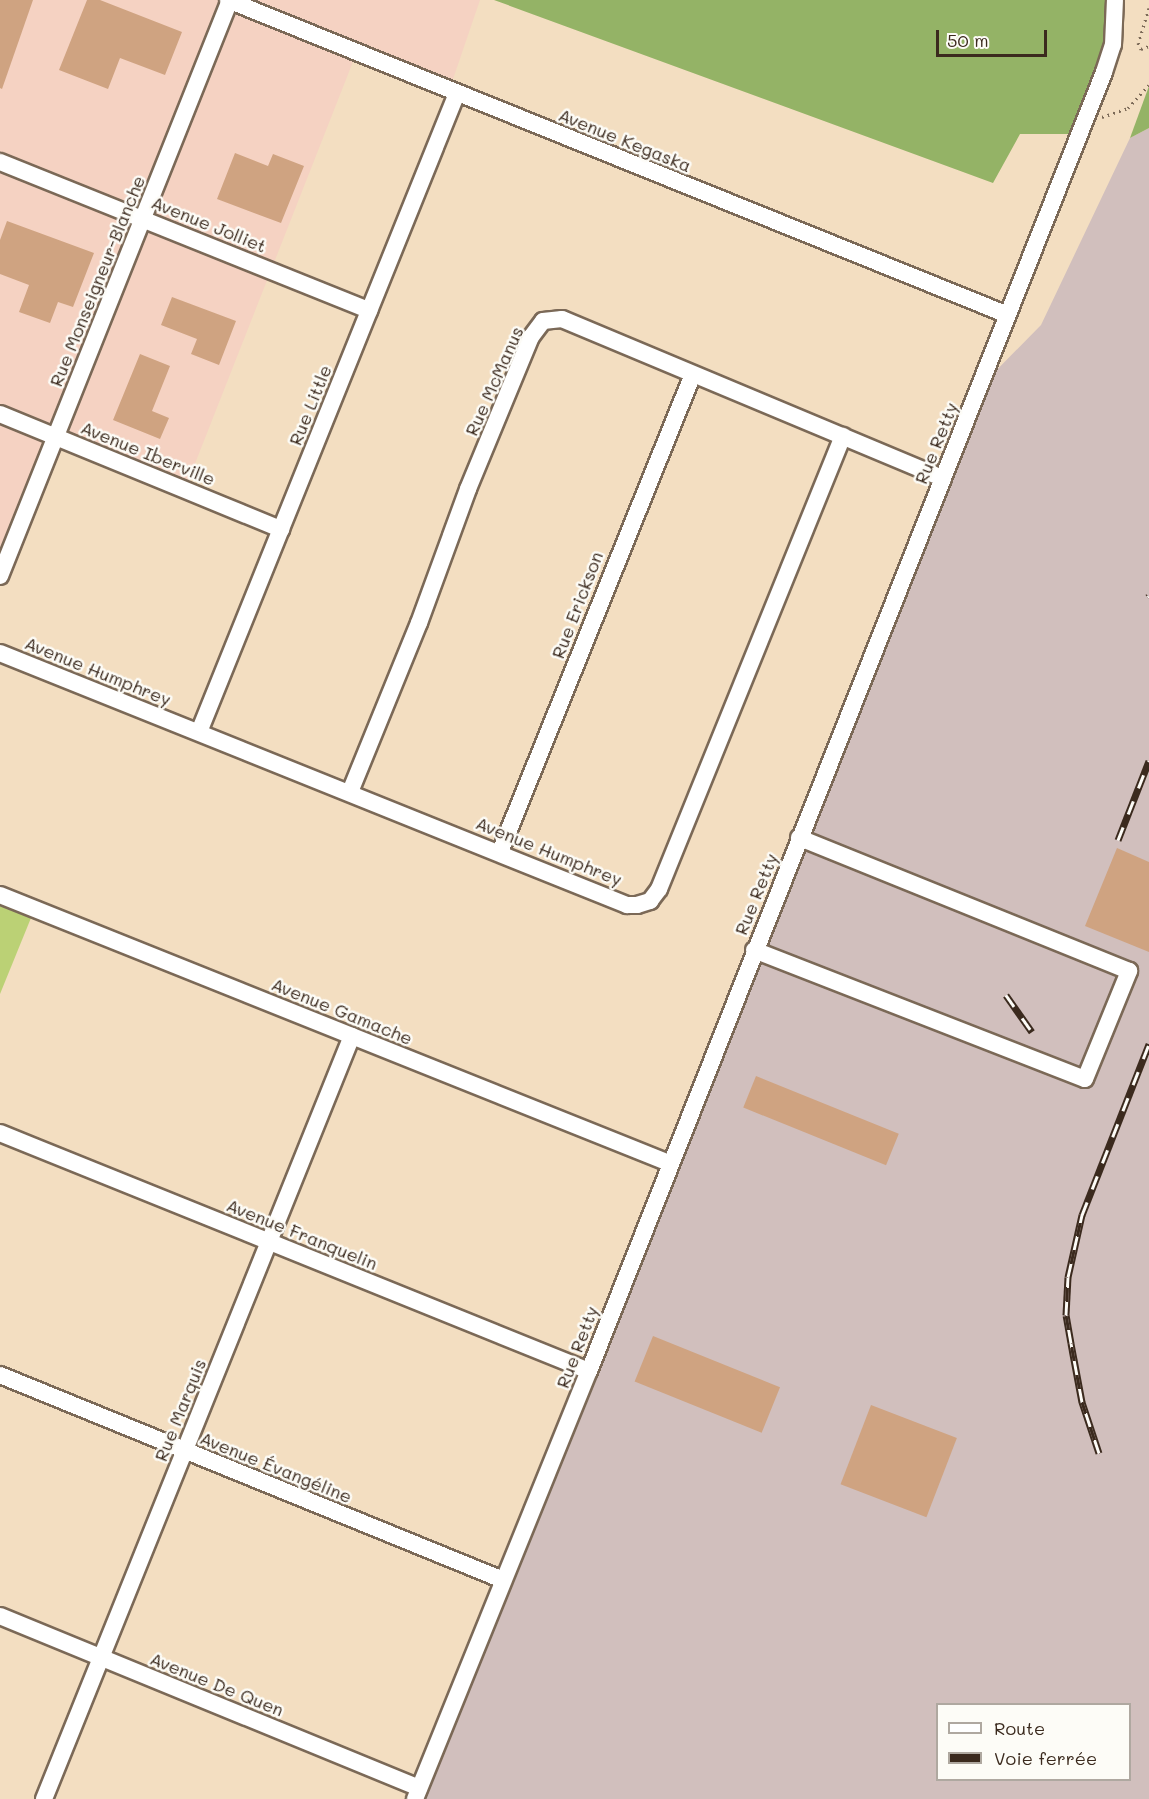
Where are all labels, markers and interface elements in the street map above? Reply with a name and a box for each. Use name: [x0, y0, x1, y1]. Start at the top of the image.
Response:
scale bar: [939, 18, 1050, 56]
text: 50 m: [947, 28, 989, 52]
street label: Avenue Kegaska: [555, 104, 695, 176]
street label: Rue Monseigneur-Blanche: [45, 172, 149, 390]
street label: Avenue Jolliet: [148, 191, 270, 257]
street label: Rue McManus: [460, 323, 528, 439]
street label: Rue Little: [284, 362, 336, 448]
street label: Rue Retty: [910, 399, 962, 487]
street label: Avenue Iberville: [78, 416, 218, 490]
street label: Rue Erickson: [547, 549, 607, 661]
street label: Avenue Humphrey: [22, 632, 174, 710]
street label: Avenue Humphrey: [473, 812, 625, 890]
street label: Rue Retty: [730, 850, 782, 938]
street label: Avenue Gamache: [268, 973, 416, 1049]
street label: Avenue Franquelin: [223, 1194, 381, 1274]
street label: Rue Retty: [551, 1303, 603, 1391]
street label: Rue Marquis: [150, 1356, 210, 1464]
street label: Avenue Évangéline: [197, 1427, 355, 1507]
street label: Avenue De Quen: [147, 1647, 287, 1721]
legend: [936, 1703, 1131, 1781]
text: Route: [994, 1716, 1045, 1740]
text: Voie ferrée: [994, 1746, 1097, 1770]

